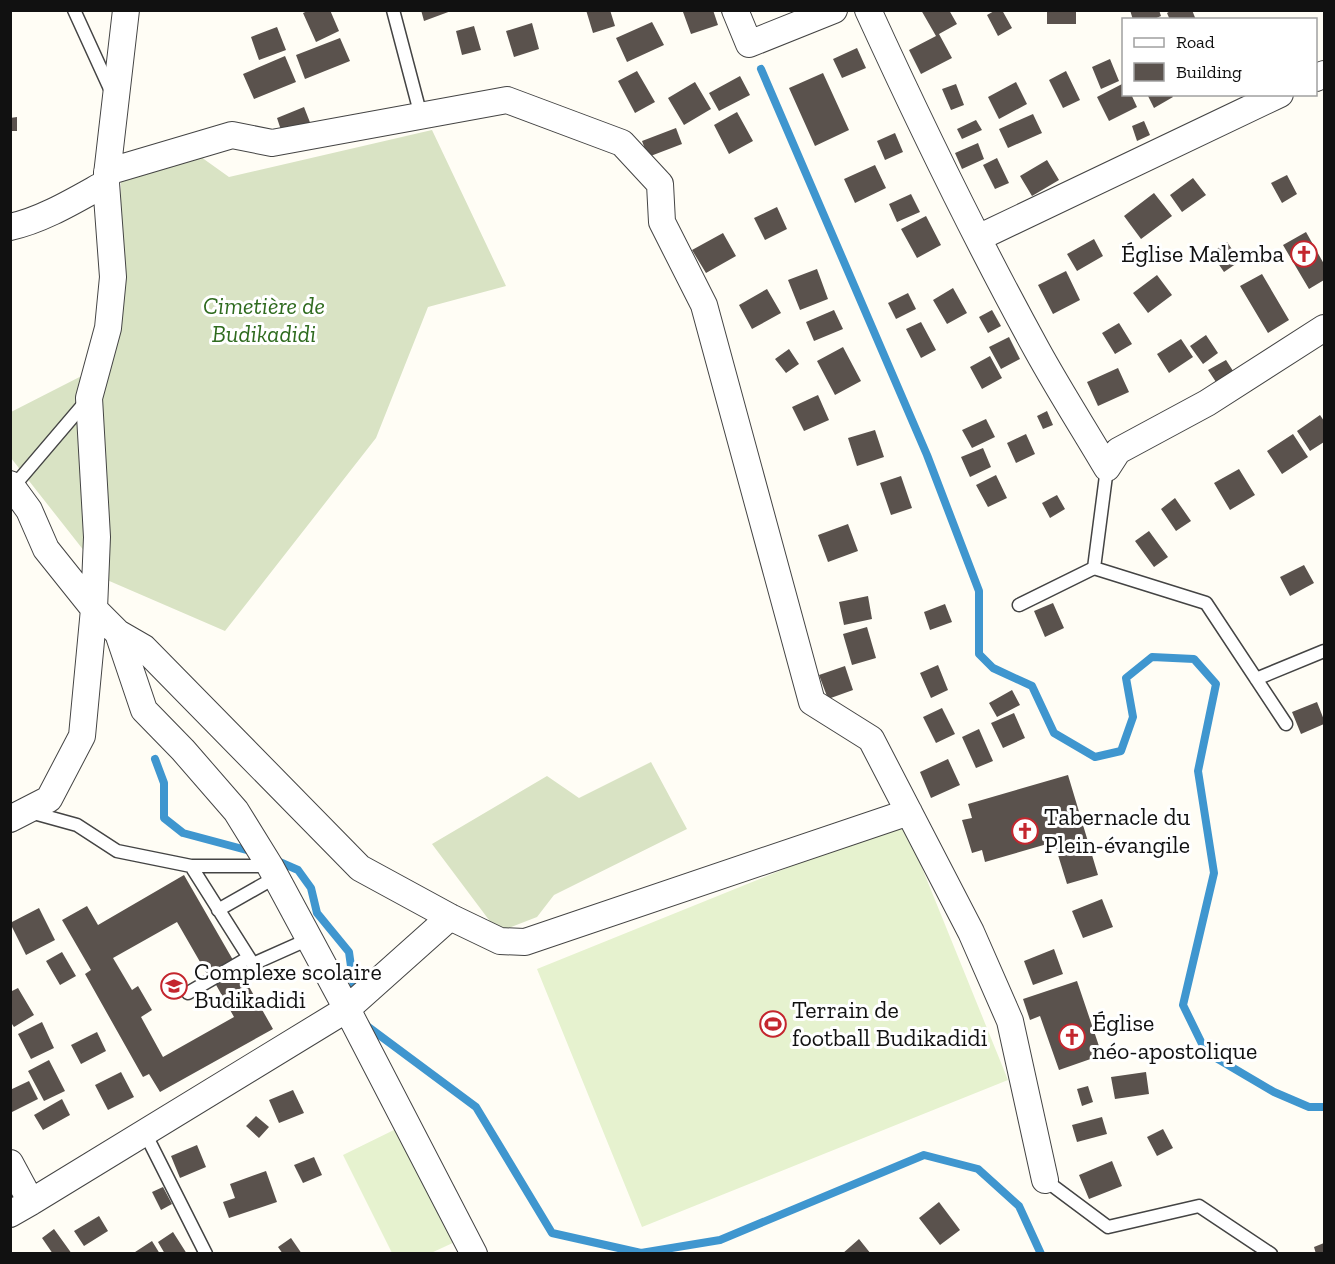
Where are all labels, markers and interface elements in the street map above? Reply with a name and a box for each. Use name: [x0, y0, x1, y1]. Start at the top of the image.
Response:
legend: [1122, 18, 1317, 96]
text: Road: [1176, 31, 1215, 53]
text: Building: [1176, 61, 1242, 83]
place label: Église Malemba: [1121, 239, 1284, 268]
church icon: Église Malemba: [1289, 239, 1319, 269]
park label: Cimetière de Budikadidi: [203, 291, 325, 348]
place label: Tabernacle du Plein-évangile: [1044, 802, 1191, 859]
church icon: Tabernacle du Plein-évangile: [1010, 816, 1040, 846]
place label: Complexe scolaire Budikadidi: [194, 957, 382, 1014]
school or university icon: Complexe scolaire Budikadidi: [159, 971, 189, 1001]
place label: Terrain de football Budikadidi: [792, 995, 988, 1052]
place label: Église néo-apostolique: [1092, 1008, 1257, 1065]
sports icon: Terrain de football Budikadidi: [758, 1009, 788, 1039]
church icon: Église néo-apostolique: [1057, 1022, 1087, 1052]

